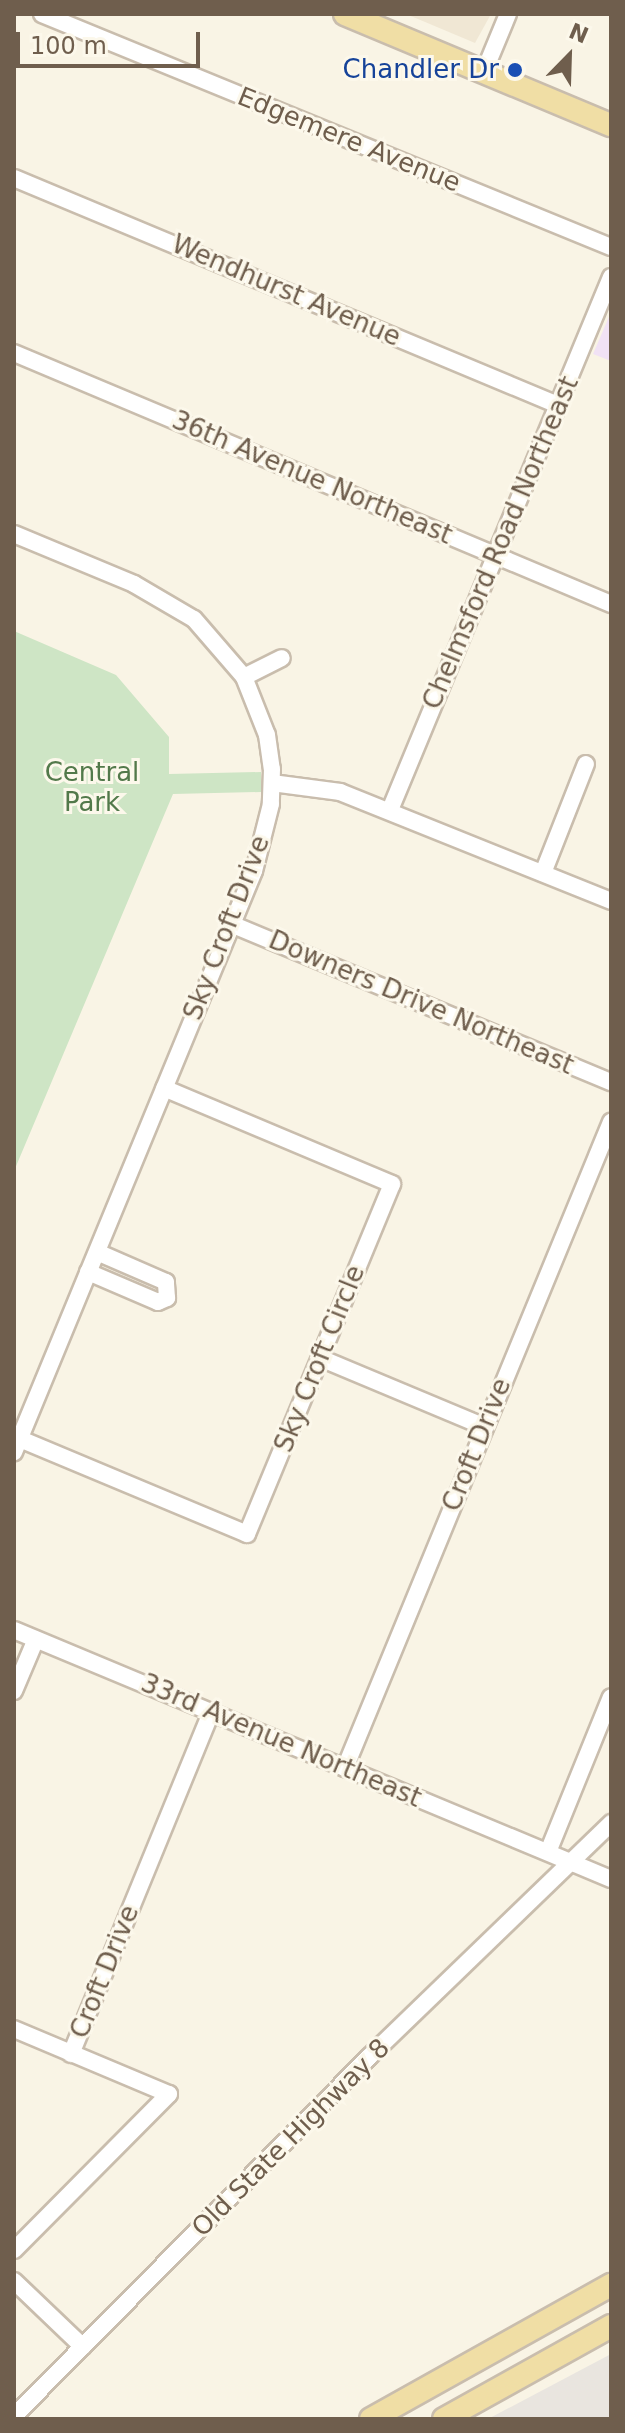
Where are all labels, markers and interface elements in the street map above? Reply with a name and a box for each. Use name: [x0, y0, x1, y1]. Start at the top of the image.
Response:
scale bar: [20, 16, 204, 66]
north arrow: [529, 16, 609, 96]
text: N: [565, 18, 592, 49]
text: 100 m: [30, 32, 107, 60]
place label: Chandler Dr: [343, 54, 499, 86]
marker: Chandler Dr: [506, 61, 524, 79]
street label: Edgemere Avenue: [233, 81, 465, 199]
street label: Wendhurst Avenue: [167, 229, 405, 353]
street label: Chelmsford Road Northeast: [417, 372, 585, 714]
street label: 36th Avenue Northeast: [167, 405, 457, 551]
park label: Central Park: [45, 757, 139, 818]
street label: Sky Croft Drive: [178, 831, 276, 1025]
street label: Downers Drive Northeast: [264, 925, 578, 1081]
street label: Sky Croft Circle: [268, 1261, 372, 1457]
street label: Croft Drive: [436, 1374, 518, 1516]
street label: 33rd Avenue Northeast: [136, 1668, 426, 1814]
street label: Croft Drive: [64, 1901, 146, 2043]
street label: Old State Highway 8: [186, 2033, 396, 2243]

